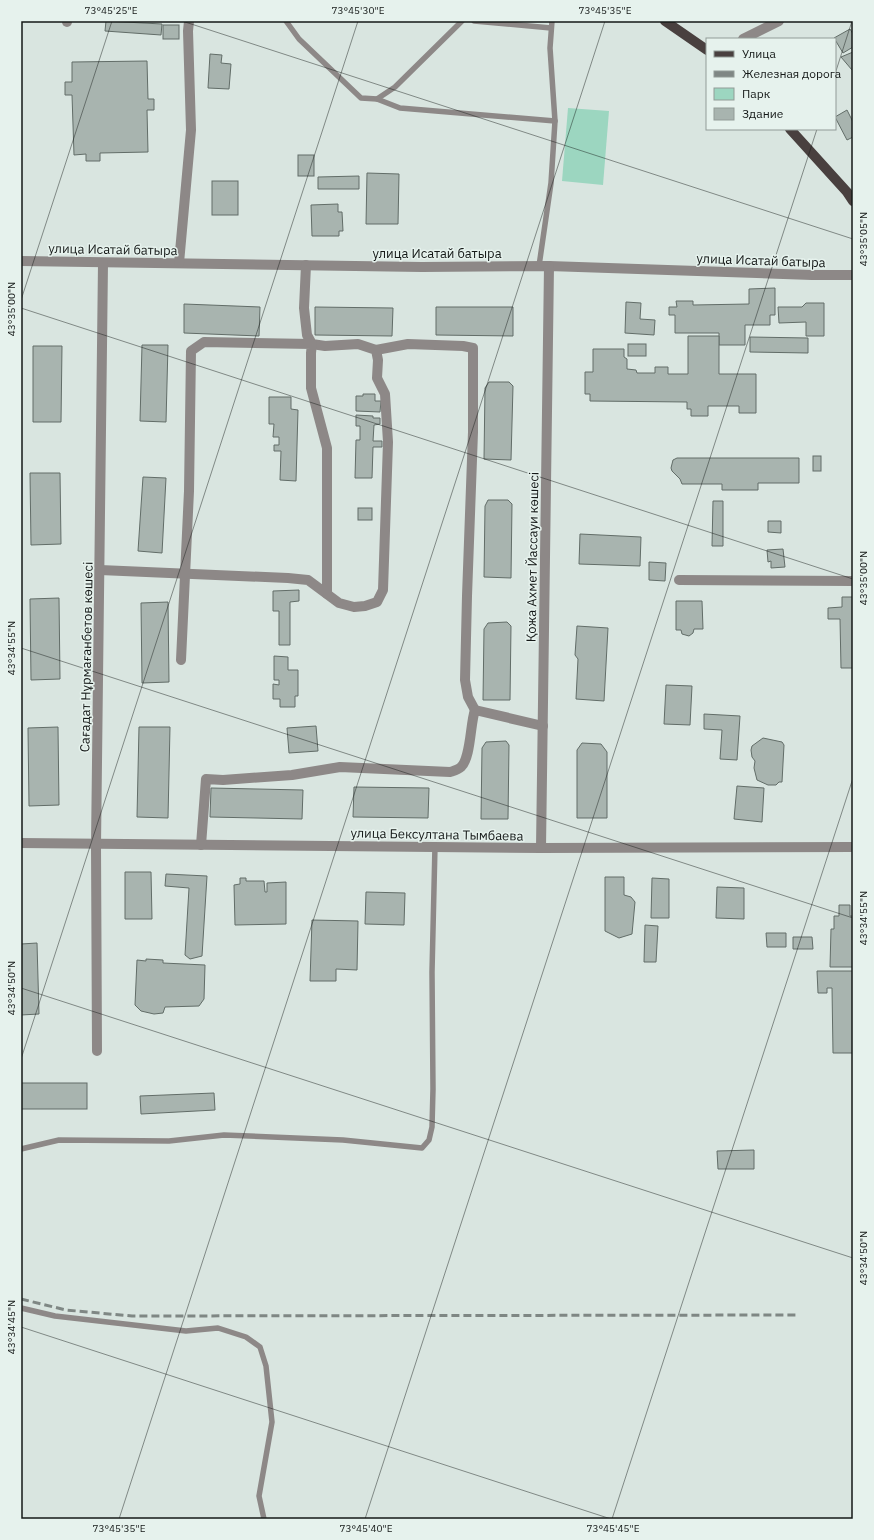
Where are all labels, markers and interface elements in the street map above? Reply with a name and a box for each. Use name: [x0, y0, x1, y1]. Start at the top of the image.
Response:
text: 73°45'25"E: [84, 4, 138, 17]
text: 73°45'30"E: [331, 4, 385, 17]
text: 73°45'35"E: [578, 4, 632, 17]
legend: [706, 38, 836, 130]
text: Улица: [742, 46, 776, 61]
text: Железная дорога: [742, 66, 842, 81]
text: Парк: [742, 86, 771, 101]
text: Здание: [742, 106, 784, 121]
text: 43°35'05"N: [857, 212, 870, 266]
street label: улица Исатай батыра: [48, 240, 178, 259]
street label: улица Исатай батыра: [372, 245, 502, 262]
street label: улица Исатай батыра: [696, 250, 826, 271]
text: 43°35'00"N: [5, 282, 18, 336]
street label: Қожа Ахмет Йассауи көшесі: [523, 472, 542, 642]
text: 43°35'00"N: [857, 551, 870, 605]
street label: Сағадат Нұрмағанбетов көшесі: [76, 562, 97, 752]
text: 43°34'55"N: [5, 621, 18, 675]
street label: улица Бексултана Тымбаева: [350, 824, 524, 845]
text: 43°34'55"N: [857, 891, 870, 945]
text: 43°34'50"N: [5, 961, 18, 1015]
text: 43°34'50"N: [857, 1231, 870, 1285]
text: 43°34'45"N: [5, 1300, 18, 1354]
text: 73°45'35"E: [92, 1522, 146, 1535]
text: 73°45'40"E: [339, 1522, 393, 1535]
text: 73°45'45"E: [586, 1522, 640, 1535]

